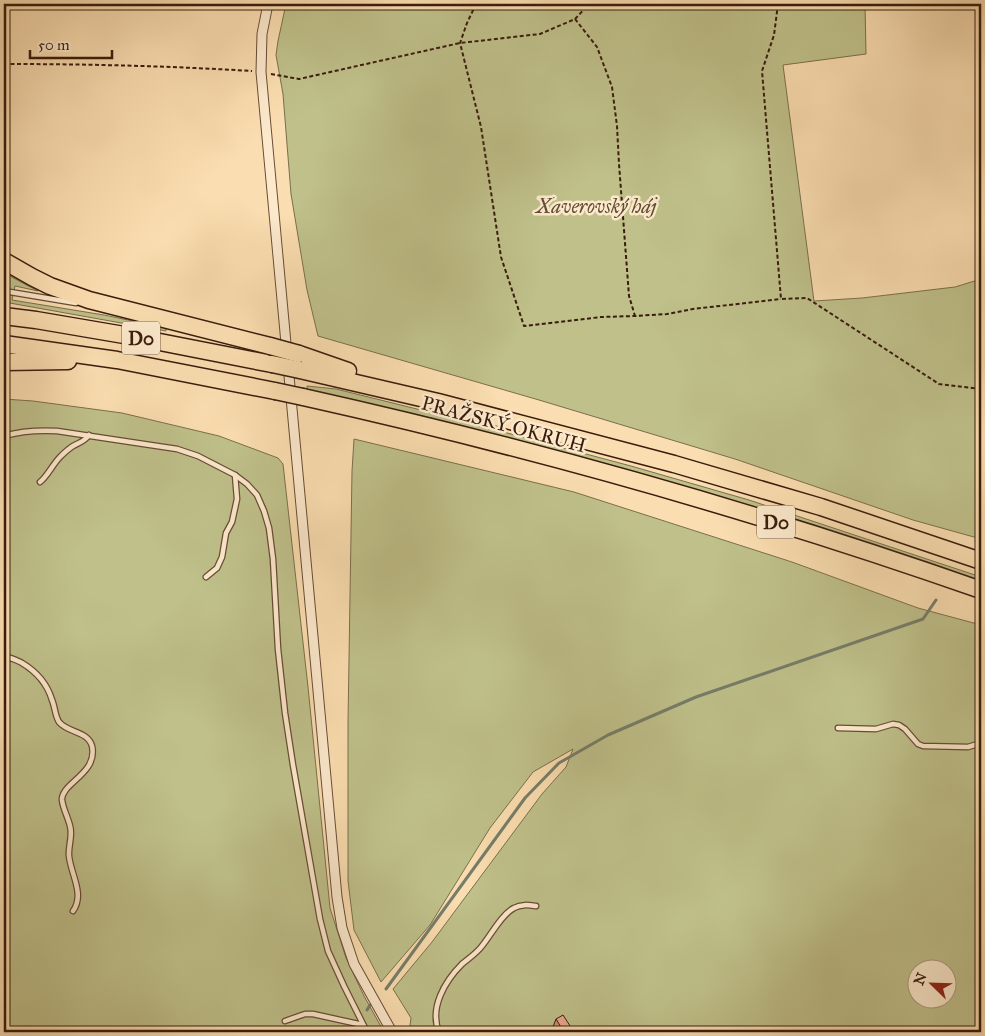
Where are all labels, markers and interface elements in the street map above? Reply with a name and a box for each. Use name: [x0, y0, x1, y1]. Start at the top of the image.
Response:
scale bar: [30, 28, 112, 60]
text: 50 m: [38, 36, 70, 54]
park label: Xaverovský háj: [534, 194, 658, 218]
road number: D0: [122, 322, 160, 354]
street label: PRAŽSKÝ OKRUH: [419, 389, 590, 458]
road number: D0: [757, 506, 795, 538]
north arrow: [908, 958, 958, 1008]
text: N: [910, 970, 931, 988]

